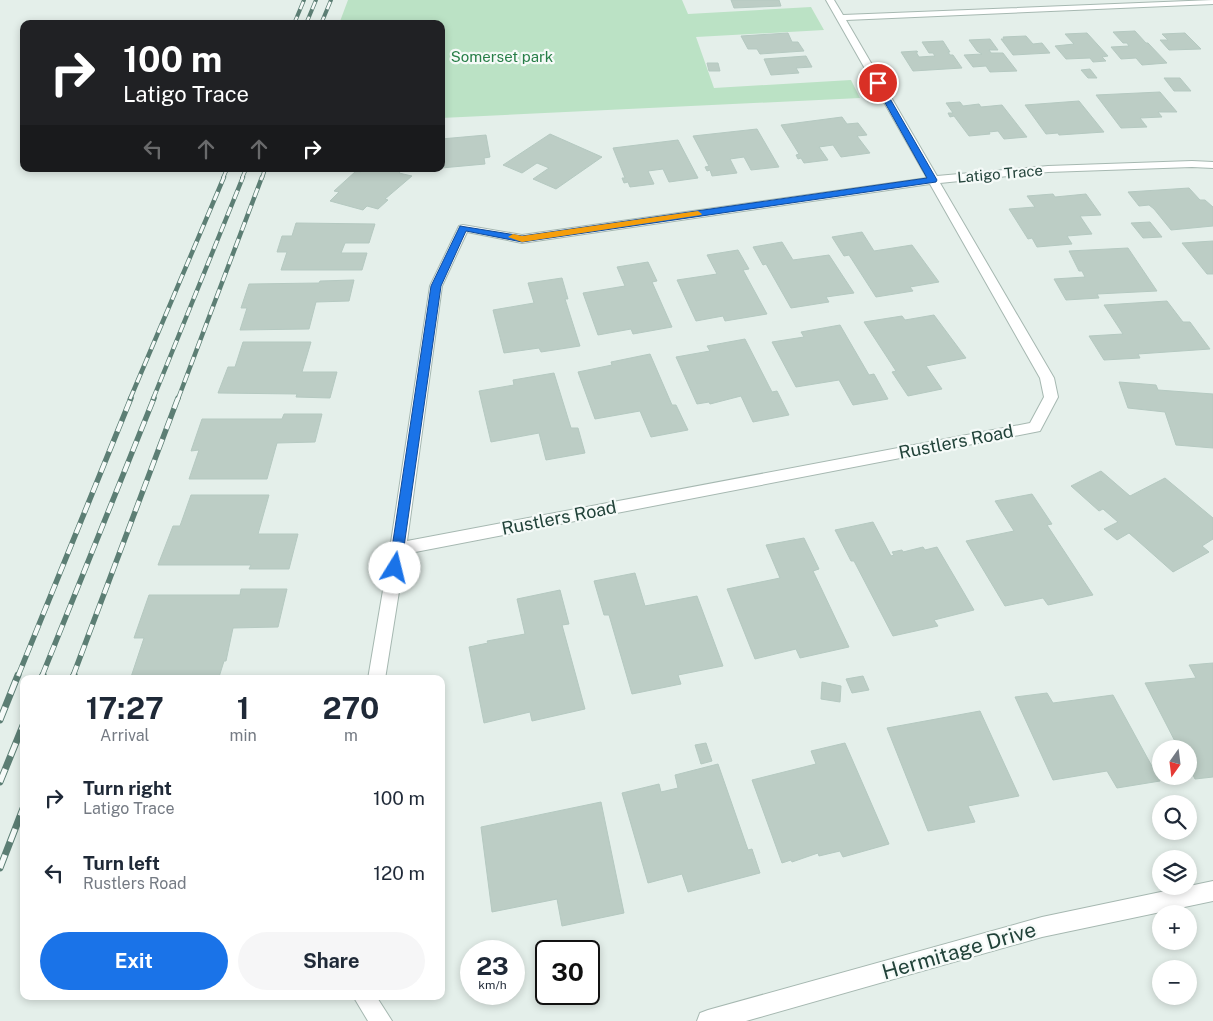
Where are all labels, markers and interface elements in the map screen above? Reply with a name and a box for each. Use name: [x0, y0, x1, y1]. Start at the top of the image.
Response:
text: 100 m: [123, 39, 222, 80]
icon: right: [40, 40, 105, 105]
park label: Somerset park: [451, 48, 553, 65]
pin: [857, 62, 899, 104]
icon: arrive: [864, 69, 892, 97]
text: Latigo Trace: [123, 81, 249, 107]
icon: left: [139, 135, 167, 163]
icon: ahead: [192, 135, 220, 163]
icon: ahead: [245, 135, 273, 163]
icon: right: [298, 135, 326, 163]
street label: Latigo Trace: [956, 161, 1044, 186]
street label: Rustlers Road: [897, 420, 1015, 463]
street label: Rustlers Road: [500, 496, 618, 539]
position arrow: [368, 541, 420, 593]
text: 17:27: [86, 690, 164, 726]
text: 1: [237, 690, 250, 726]
text: 270: [322, 690, 379, 726]
text: Arrival: [100, 726, 149, 745]
text: min: [230, 726, 257, 745]
text: m: [344, 726, 358, 745]
north arrow: [1152, 740, 1198, 785]
map controls: [1152, 740, 1197, 1005]
text: Turn right: [83, 777, 172, 799]
icon: right: [40, 784, 68, 812]
text: 100 m: [373, 787, 425, 809]
button: search: [1152, 795, 1197, 840]
text: Latigo Trace: [83, 799, 175, 818]
button: layers: [1152, 850, 1197, 895]
text: Turn left: [83, 852, 160, 874]
icon: left: [40, 859, 68, 887]
text: 120 m: [373, 862, 425, 884]
text: Rustlers Road: [83, 874, 187, 893]
button: +: [1152, 905, 1197, 950]
street label: Hermitage Drive: [879, 917, 1039, 984]
button: Exit: [40, 932, 228, 990]
button: Share: [238, 932, 425, 990]
speed limit sign: 30: [535, 940, 600, 1005]
text: 23: [476, 951, 509, 981]
button: −: [1152, 960, 1197, 1005]
text: km/h: [478, 978, 507, 992]

